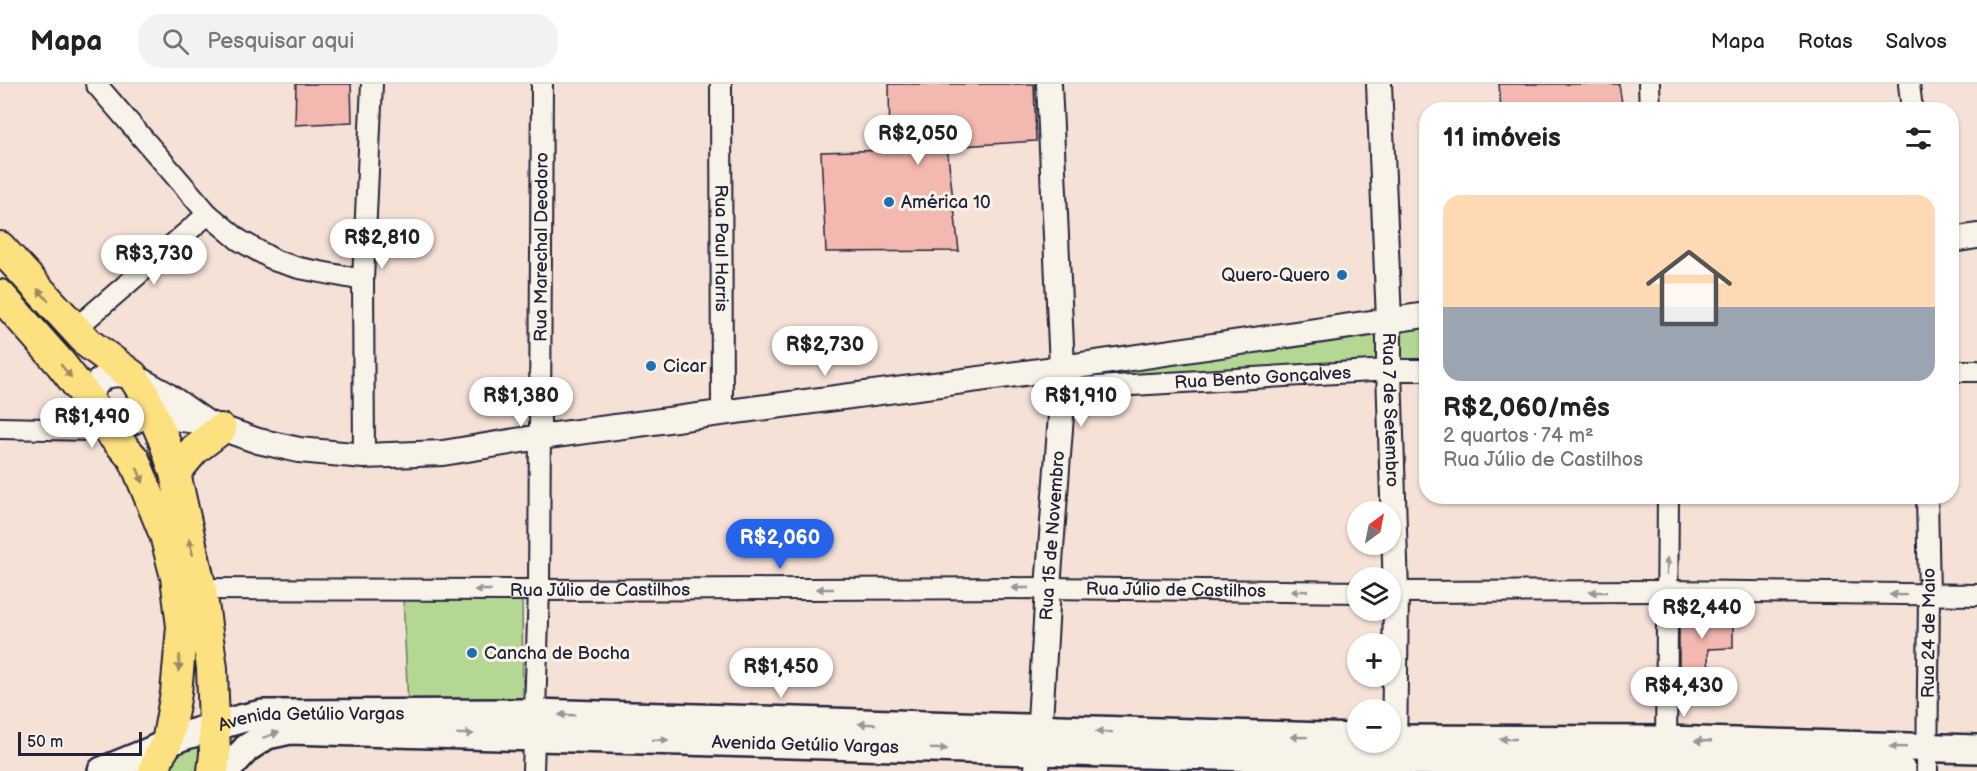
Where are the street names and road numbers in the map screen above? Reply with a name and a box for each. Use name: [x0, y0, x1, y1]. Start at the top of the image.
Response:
street label: Rua Marechal Deodoro: [530, 152, 553, 342]
street label: Rua Paul Harris: [710, 184, 732, 312]
street label: Rua 7 de Setembro: [1378, 333, 1403, 487]
street label: Rua Bento Gonçalves: [1174, 362, 1352, 393]
street label: Rua 15 de Novembro: [1036, 450, 1069, 621]
street label: Rua 24 de Maio: [1918, 568, 1940, 698]
street label: Rua Júlio de Castilhos: [1086, 578, 1266, 602]
street label: Rua Júlio de Castilhos: [510, 579, 690, 601]
street label: Avenida Getúlio Vargas: [216, 703, 405, 736]
street label: Avenida Getúlio Vargas: [711, 732, 899, 758]

